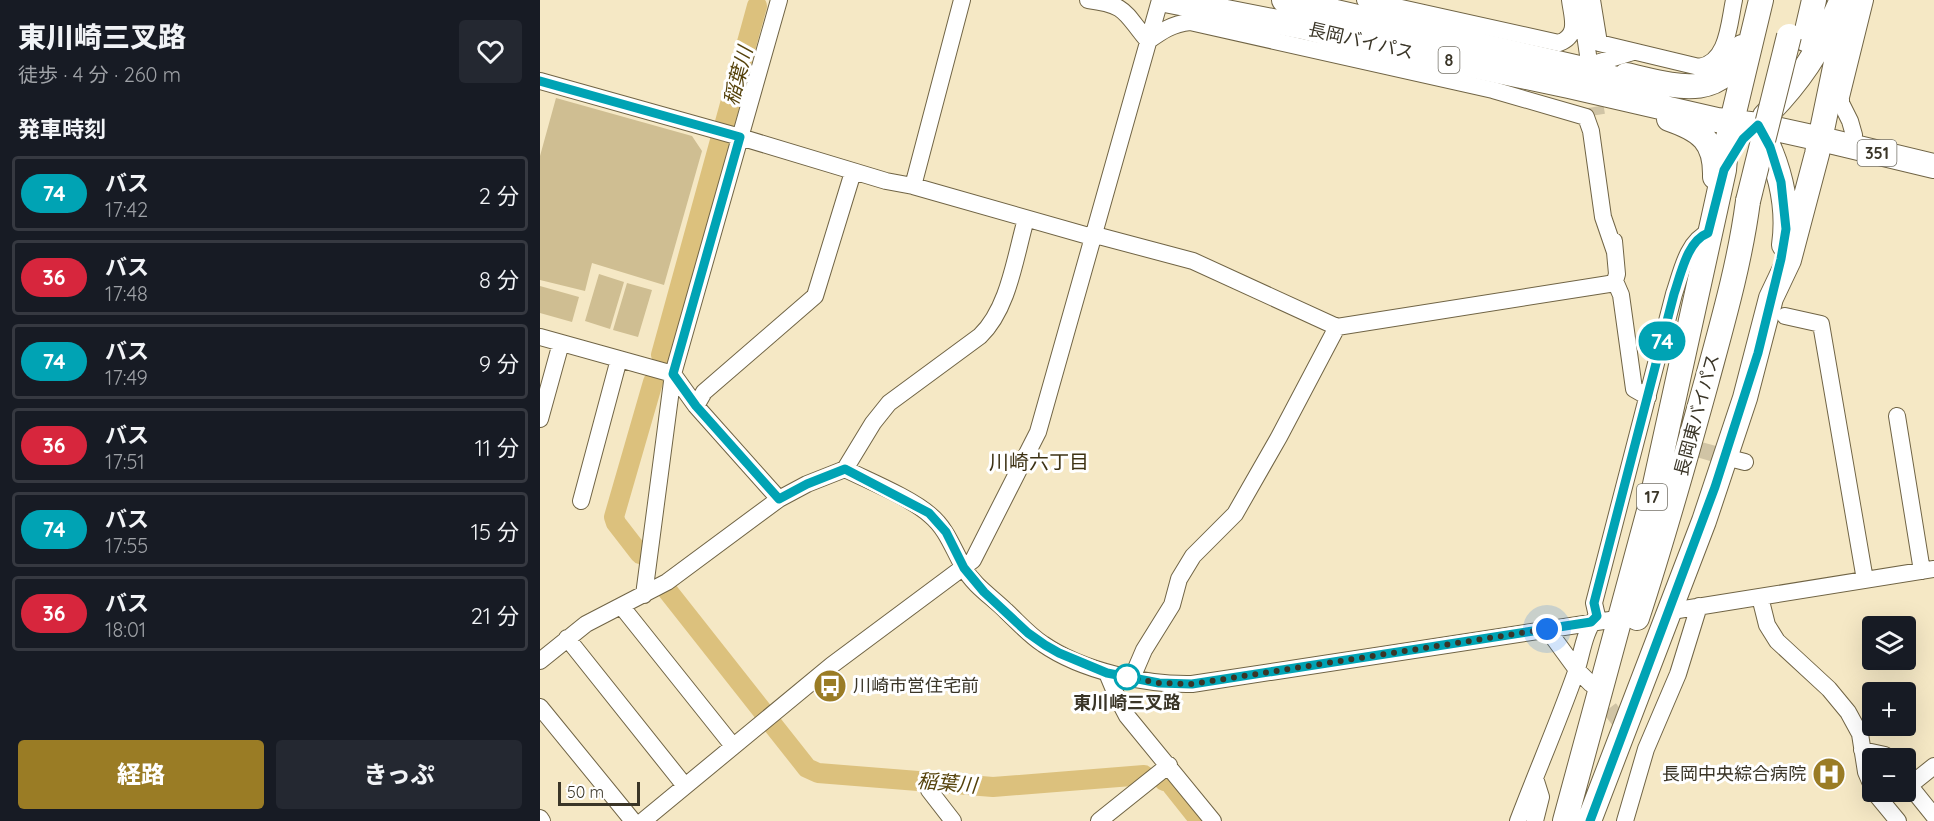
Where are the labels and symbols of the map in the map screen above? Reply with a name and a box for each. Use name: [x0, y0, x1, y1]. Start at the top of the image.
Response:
street label: 長岡バイパス: [1306, 17, 1416, 64]
water label: 稲葉川: [718, 42, 758, 108]
road number: 8: [1438, 47, 1460, 73]
road number: 351: [1858, 140, 1896, 166]
line badge: 74: [1635, 322, 1689, 360]
street label: 長岡東バイパス: [1669, 351, 1724, 479]
district label: 川崎六丁目: [989, 449, 1089, 474]
road number: 17: [1637, 484, 1667, 510]
your location: [1532, 614, 1562, 644]
marker: 東川崎三叉路: [1114, 664, 1140, 690]
bus stop icon: 川崎市営住宅前: [812, 668, 848, 704]
place label: 川崎市営住宅前: [853, 674, 979, 697]
place label: 東川崎三叉路: [1073, 691, 1181, 714]
hospital icon: 長岡中央綜合病院: [1811, 756, 1847, 792]
place label: 長岡中央綜合病院: [1662, 762, 1806, 785]
water label: 稲葉川: [916, 767, 980, 798]
scale bar: [558, 779, 640, 806]

